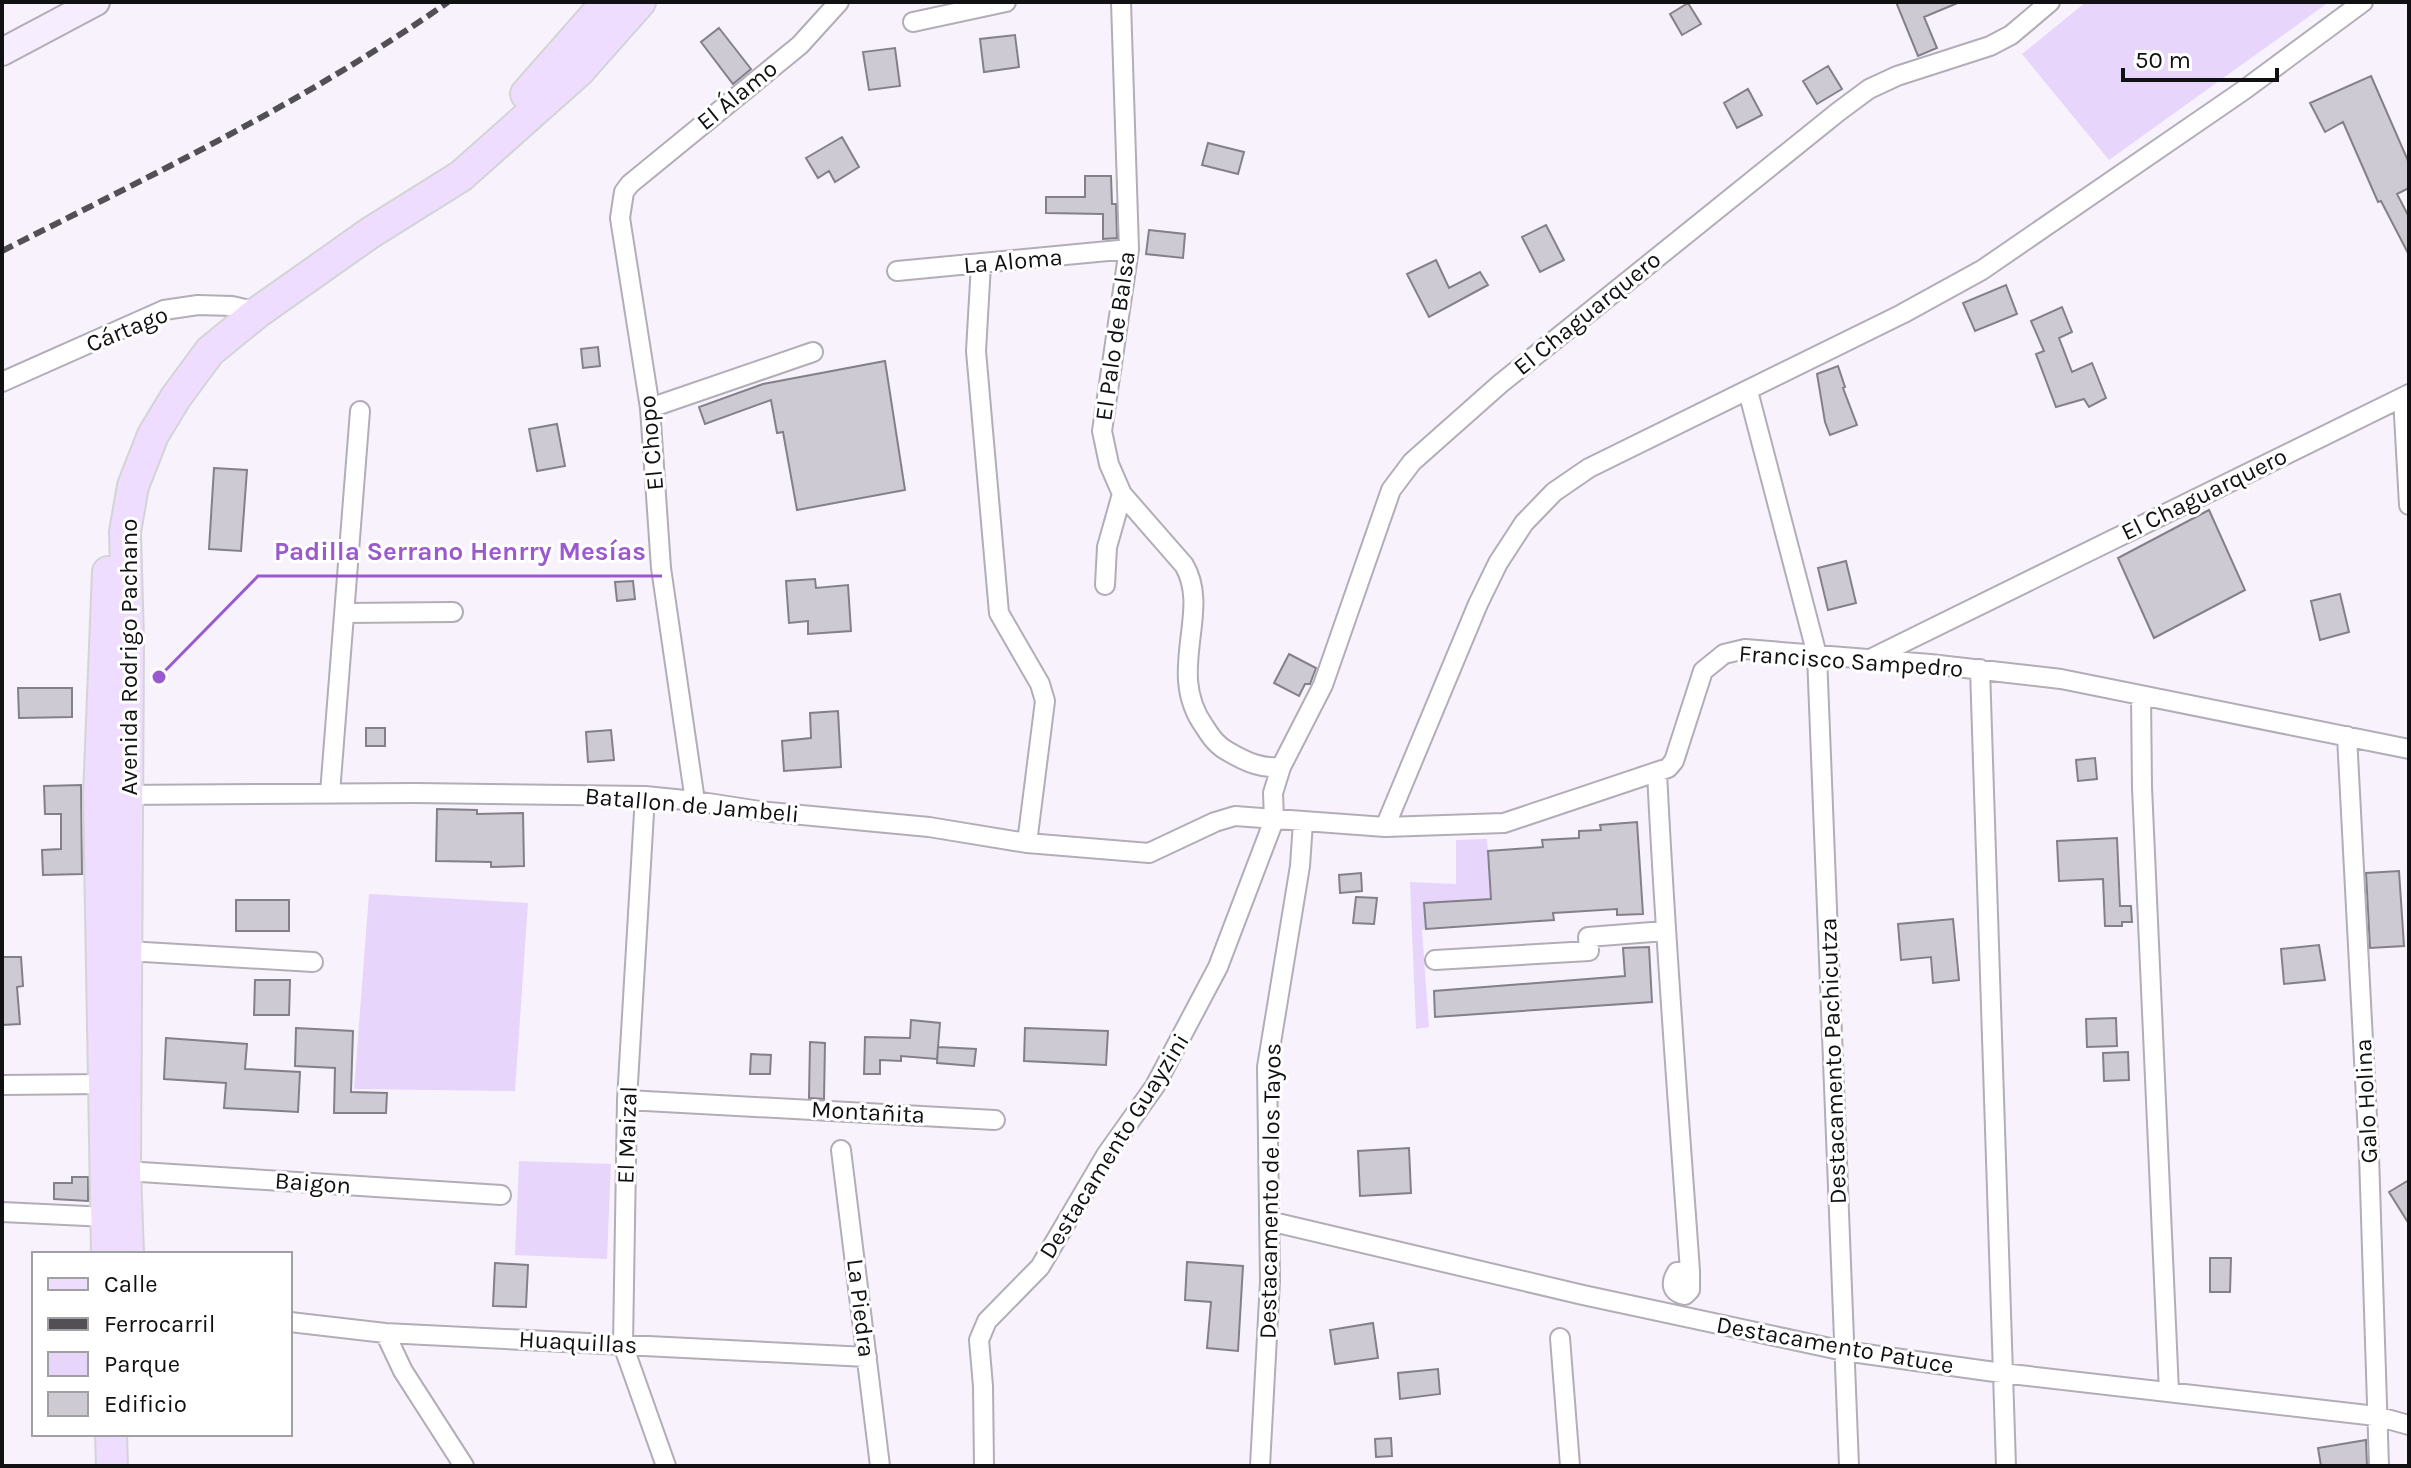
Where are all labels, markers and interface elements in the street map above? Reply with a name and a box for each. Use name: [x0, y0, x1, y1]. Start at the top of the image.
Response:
scale bar: [2123, 32, 2277, 82]
text: 50 m: [2135, 46, 2191, 74]
street label: El Álamo: [691, 53, 783, 136]
street label: La Aloma: [962, 243, 1064, 279]
street label: El Chaguarquero: [1508, 245, 1666, 381]
street label: El Palo de Balsa: [1089, 249, 1141, 423]
street label: Cártago: [82, 300, 172, 358]
street label: El Chopo: [633, 394, 669, 492]
street label: El Chaguarquero: [2117, 442, 2291, 546]
street label: Avenida Rodrigo Pachano: [115, 519, 143, 795]
callout: Padilla Serrano Henrry Mesías: [258, 526, 662, 576]
text: Padilla Serrano Henrry Mesías: [274, 536, 646, 567]
street label: Francisco Sampedro: [1738, 639, 1964, 683]
street label: Batallon de Jambeli: [584, 782, 800, 828]
street label: Destacamento Pachicutza: [1814, 917, 1852, 1205]
street label: Destacamento Guayzini: [1033, 1028, 1195, 1264]
street label: Galo Holina: [2349, 1038, 2383, 1164]
street label: Destacamento de los Tayos: [1253, 1043, 1287, 1339]
street label: El Maizal: [611, 1086, 643, 1184]
street label: Montañita: [810, 1095, 926, 1129]
street label: Baigon: [274, 1166, 352, 1200]
legend: [32, 1252, 292, 1436]
street label: La Piedra: [841, 1257, 881, 1359]
text: Calle: [104, 1270, 158, 1298]
text: Ferrocarril: [104, 1310, 216, 1338]
street label: Destacamento Patuce: [1714, 1310, 1956, 1380]
street label: Huaquillas: [518, 1325, 638, 1359]
text: Parque: [104, 1350, 180, 1378]
text: Edificio: [104, 1390, 187, 1418]

